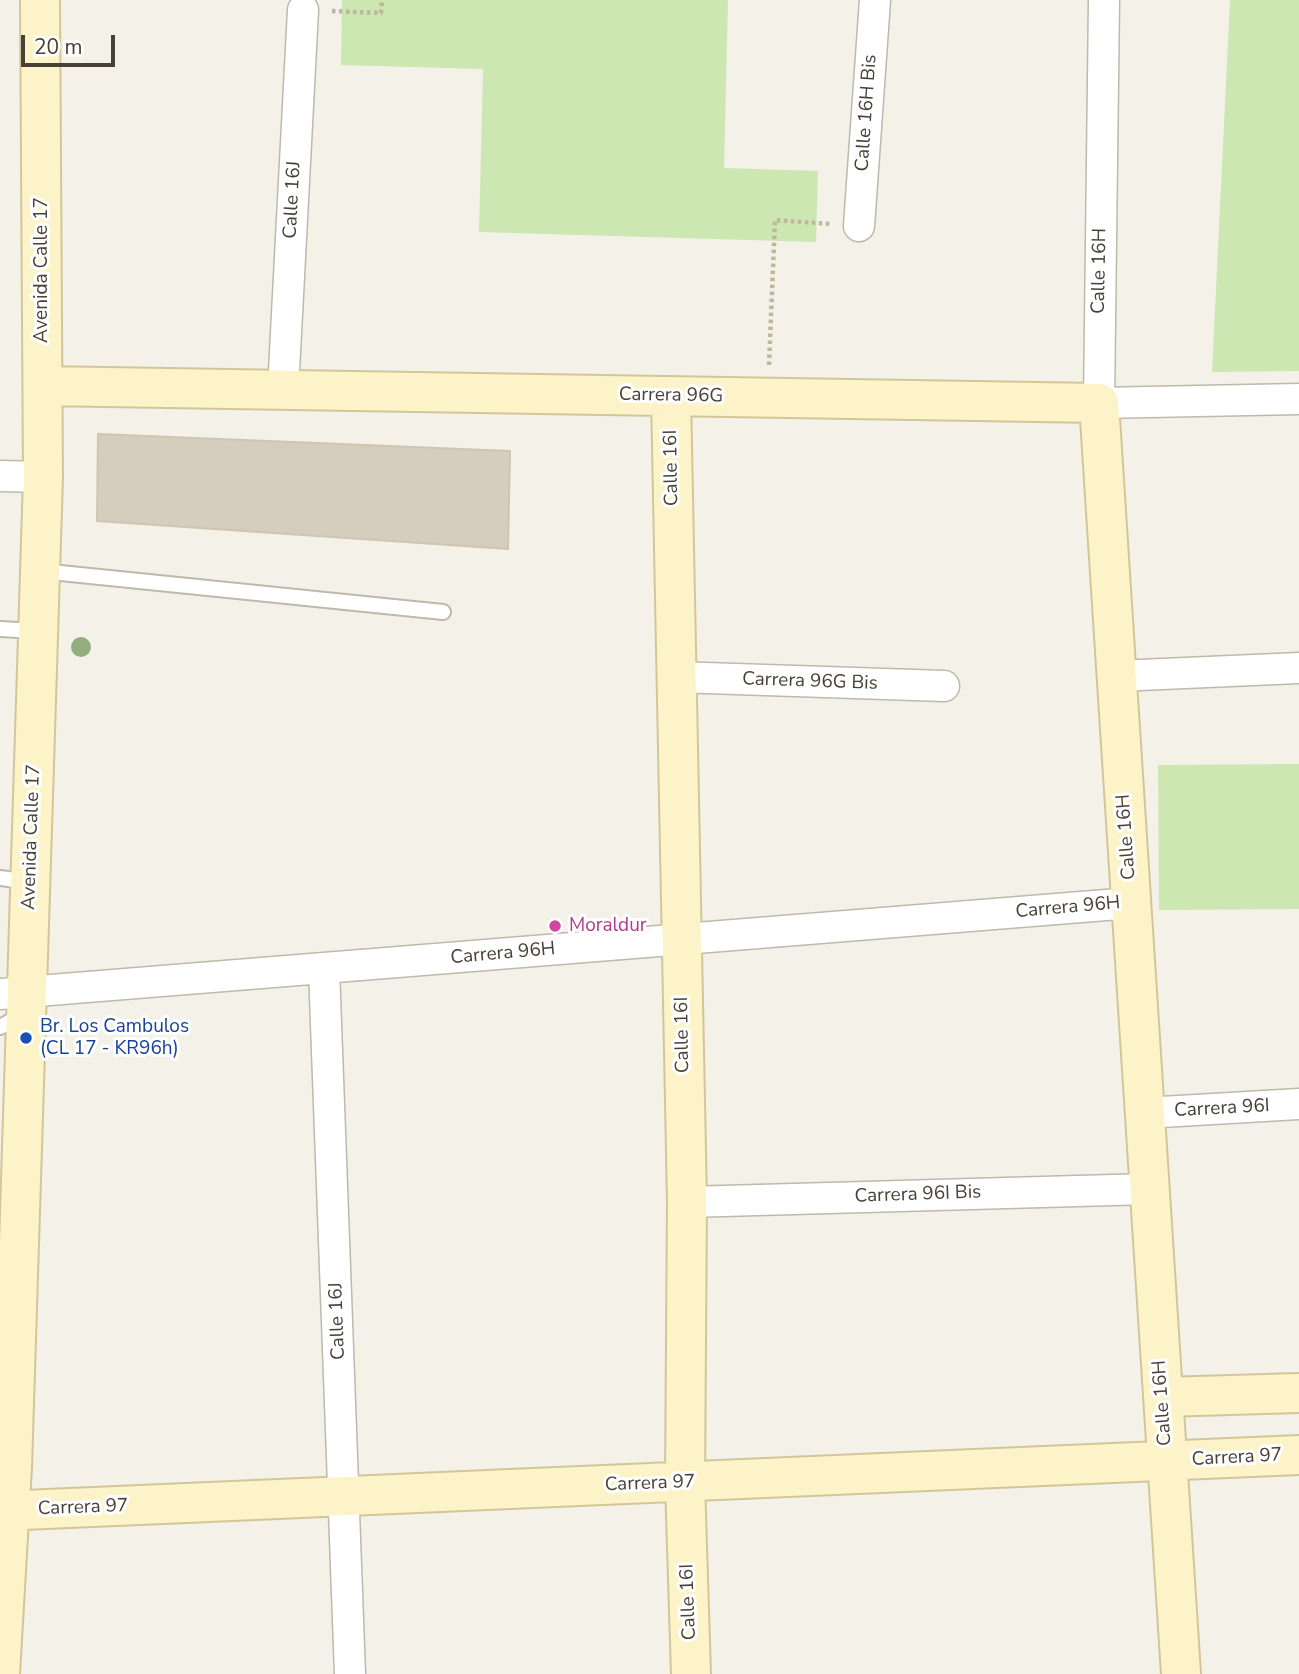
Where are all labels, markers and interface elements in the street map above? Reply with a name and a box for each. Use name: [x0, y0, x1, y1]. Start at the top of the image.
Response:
scale bar: [24, 21, 119, 65]
text: 20 m: [34, 33, 83, 61]
street label: Calle 16H Bis: [852, 54, 882, 172]
street label: Calle 16J: [280, 161, 306, 239]
street label: Avenida Calle 17: [31, 197, 53, 343]
street label: Calle 16H: [1088, 228, 1112, 314]
street label: Carrera 96G: [619, 384, 723, 408]
street label: Calle 16I: [660, 430, 684, 506]
street label: Carrera 96G Bis: [742, 668, 878, 696]
street label: Avenida Calle 17: [18, 764, 46, 910]
street label: Calle 16H: [1113, 793, 1141, 881]
street label: Carrera 96H: [1015, 892, 1121, 924]
place label: Moraldur: [569, 915, 647, 937]
marker: Moraldur: [547, 918, 563, 934]
street label: Carrera 96H: [450, 938, 556, 970]
street label: Calle 16I: [671, 997, 695, 1073]
place label: Br. Los Cambulos (CL 17 - KR96h): [40, 1016, 189, 1060]
marker: Br. Los Cambulos (CL 17 - KR96h): [18, 1030, 34, 1046]
street label: Carrera 96I: [1174, 1095, 1270, 1123]
street label: Carrera 96I Bis: [854, 1181, 982, 1209]
street label: Calle 16J: [325, 1282, 351, 1360]
street label: Calle 16H: [1149, 1359, 1177, 1447]
street label: Carrera 97: [1191, 1444, 1283, 1472]
street label: Carrera 97: [604, 1471, 696, 1497]
street label: Carrera 97: [37, 1495, 129, 1521]
street label: Calle 16I: [676, 1563, 702, 1641]

